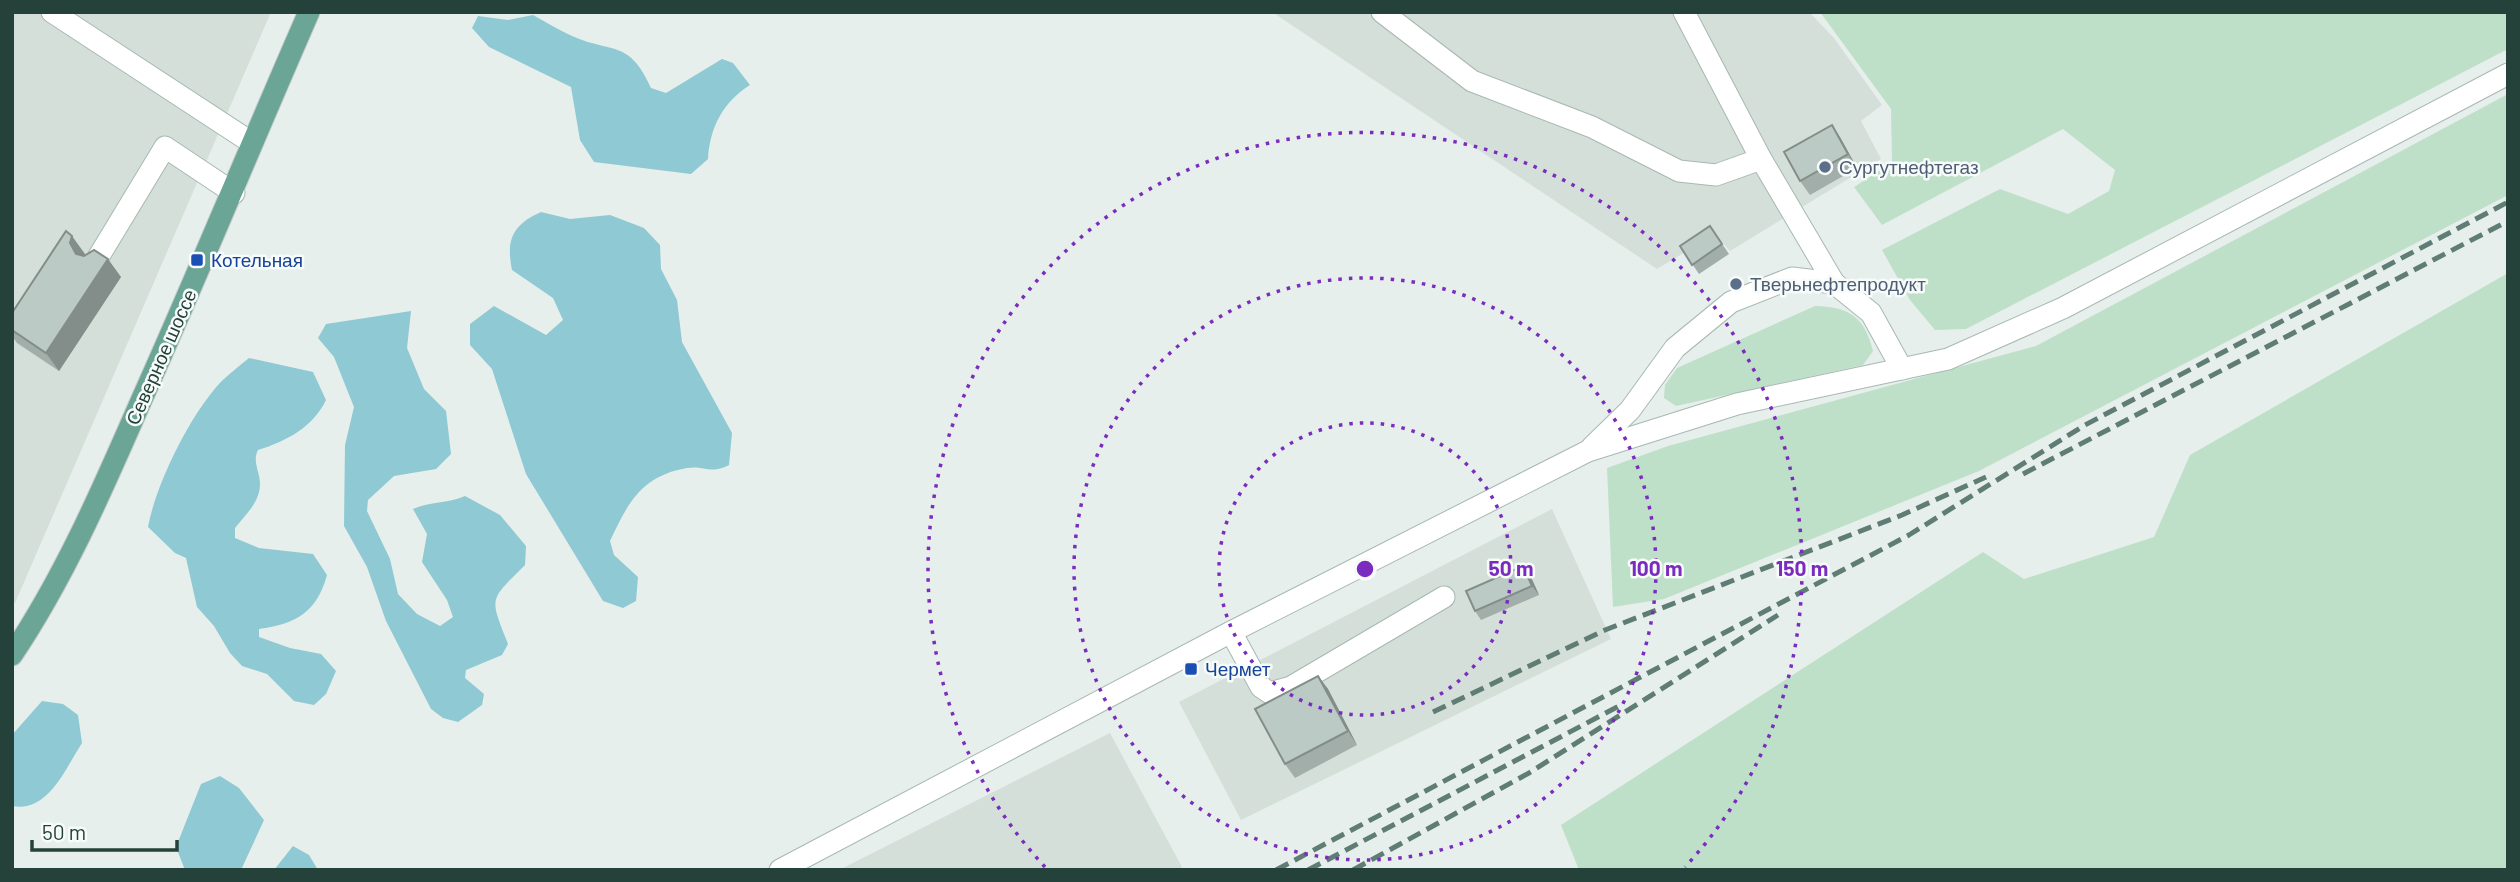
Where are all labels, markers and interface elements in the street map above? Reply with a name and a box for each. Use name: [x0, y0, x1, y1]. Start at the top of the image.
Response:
place label: Сургутнефтегаз: [1839, 155, 1979, 178]
marker: Сургутнефтегаз: [1817, 159, 1833, 175]
place label: Котельная: [211, 248, 303, 271]
marker: Котельная: [189, 252, 205, 268]
place label: Тверьнефтепродукт: [1750, 272, 1926, 295]
marker: Тверьнефтепродукт: [1728, 276, 1744, 292]
street label: Северное шоссе: [120, 285, 201, 428]
text: 50 m: [1488, 555, 1534, 580]
text: 100 m: [1629, 555, 1683, 580]
text: 150 m: [1776, 555, 1828, 580]
centre of rings: [1353, 557, 1377, 581]
place label: Чермет: [1205, 657, 1271, 680]
marker: Чермет: [1183, 661, 1199, 677]
scale bar: [32, 808, 177, 852]
text: 50 m: [42, 819, 86, 844]

